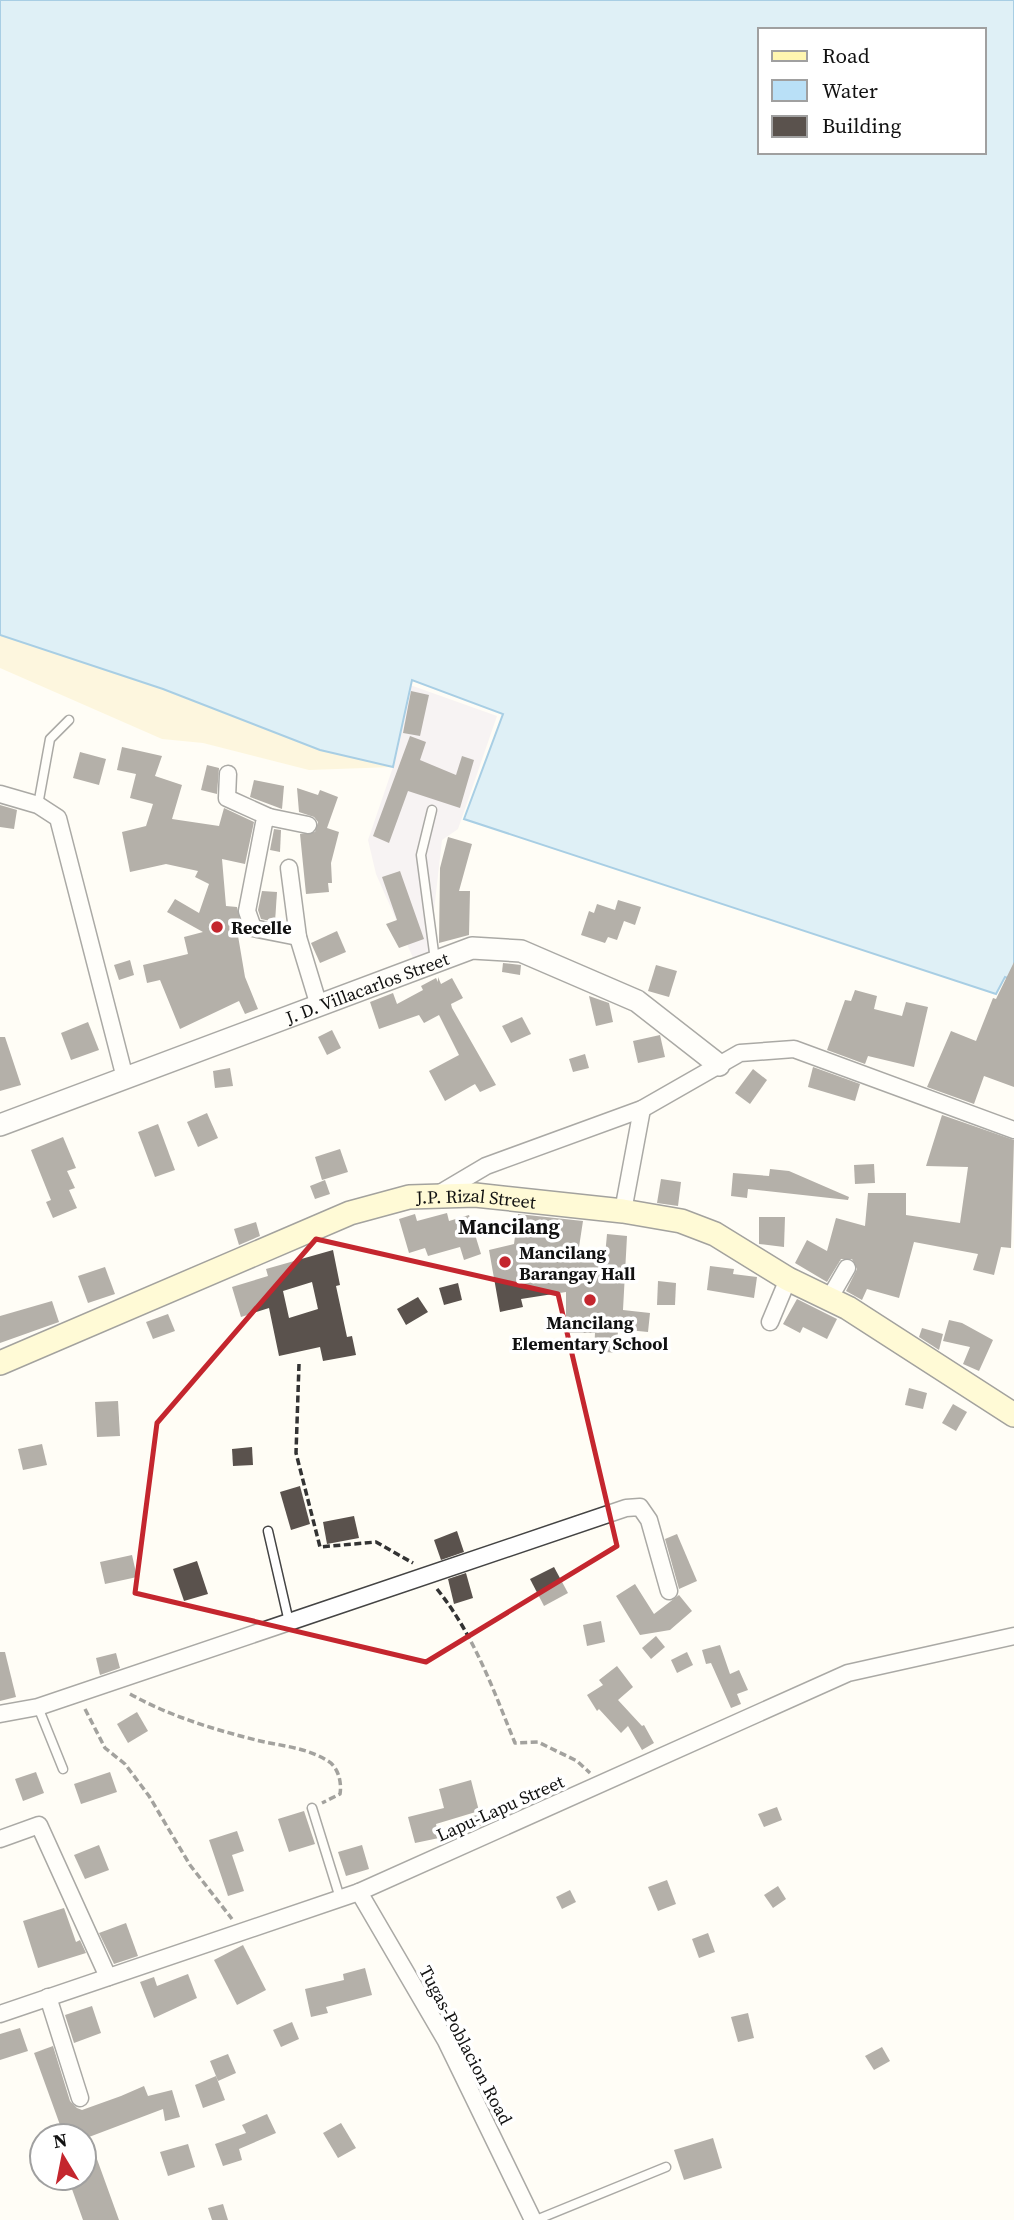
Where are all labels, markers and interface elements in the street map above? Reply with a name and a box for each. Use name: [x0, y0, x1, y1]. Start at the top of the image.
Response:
legend: [758, 28, 986, 154]
text: Road: [822, 41, 870, 70]
text: Water: [822, 76, 878, 105]
text: Building: [822, 111, 901, 140]
place label: Recelle: [231, 915, 292, 940]
marker: Recelle: [209, 919, 225, 935]
street label: J. D. Villacarlos Street: [281, 945, 452, 1030]
street label: J.P. Rizal Street: [415, 1182, 537, 1214]
district label: Mancilang: [458, 1212, 561, 1241]
place label: Mancilang Barangay Hall: [519, 1240, 636, 1286]
marker: Mancilang Barangay Hall: [497, 1254, 513, 1270]
marker: Mancilang Elementary School: [582, 1292, 598, 1308]
place label: Mancilang Elementary School: [512, 1310, 668, 1356]
street label: Lapu-Lapu Street: [432, 1769, 568, 1847]
street label: Tugas-Poblacion Road: [413, 1961, 519, 2129]
north arrow: [28, 2122, 98, 2192]
text: N: [51, 2126, 69, 2154]

